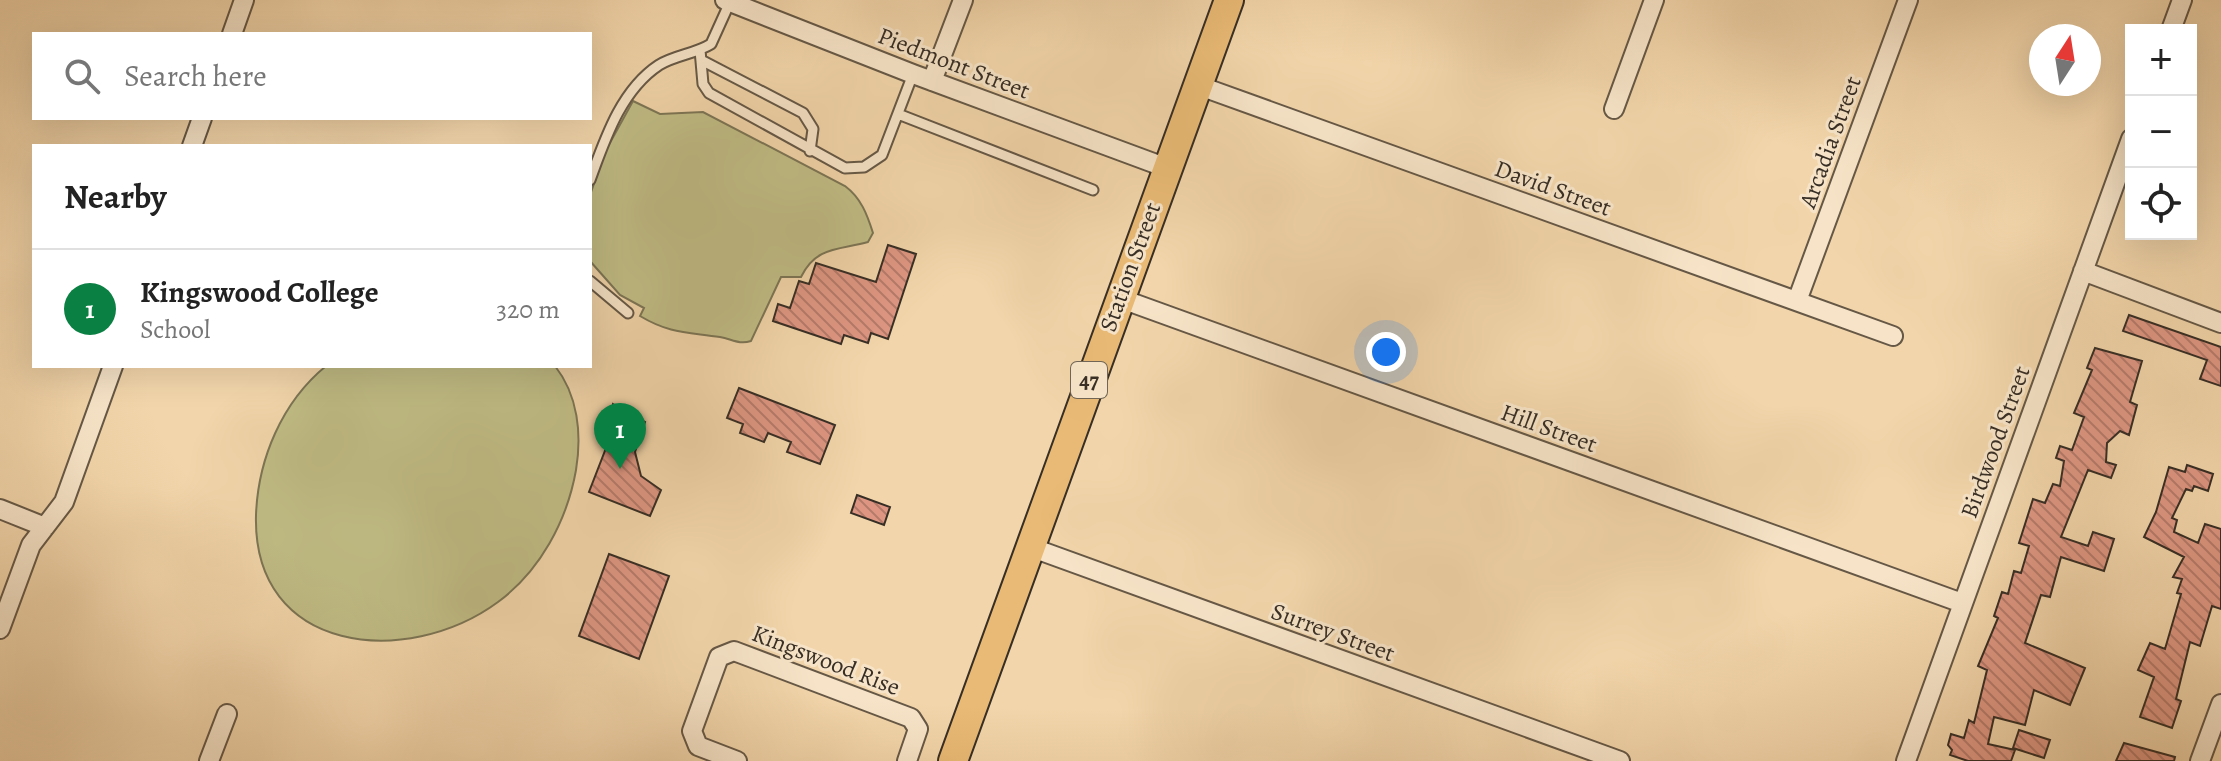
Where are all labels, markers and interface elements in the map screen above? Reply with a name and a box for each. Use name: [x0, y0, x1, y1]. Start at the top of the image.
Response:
street label: Piedmont Street: [874, 19, 1035, 107]
north arrow: [2029, 24, 2101, 96]
map controls: [2125, 24, 2197, 240]
button: +: [2125, 24, 2197, 96]
search box: [32, 32, 592, 120]
icon: search: [60, 54, 104, 98]
text: Search here: [124, 56, 267, 96]
street label: Arcadia Street: [1791, 72, 1869, 213]
button: −: [2125, 96, 2197, 168]
street label: David Street: [1490, 152, 1616, 224]
button: locate: [2125, 168, 2197, 240]
text: Nearby: [64, 173, 167, 220]
street label: Station Street: [1092, 198, 1168, 336]
text: Kingswood College: [140, 272, 379, 312]
text: 1: [85, 292, 95, 327]
text: 320 m: [496, 292, 560, 327]
text: School: [140, 312, 210, 347]
your location: [1366, 332, 1406, 372]
street label: Birdwood Street: [1953, 361, 2037, 523]
road number: 47: [1071, 362, 1107, 398]
street label: Hill Street: [1496, 396, 1602, 460]
pin: 1: [594, 403, 646, 469]
street label: Surrey Street: [1267, 595, 1399, 669]
street label: Kingswood Rise: [747, 617, 905, 703]

